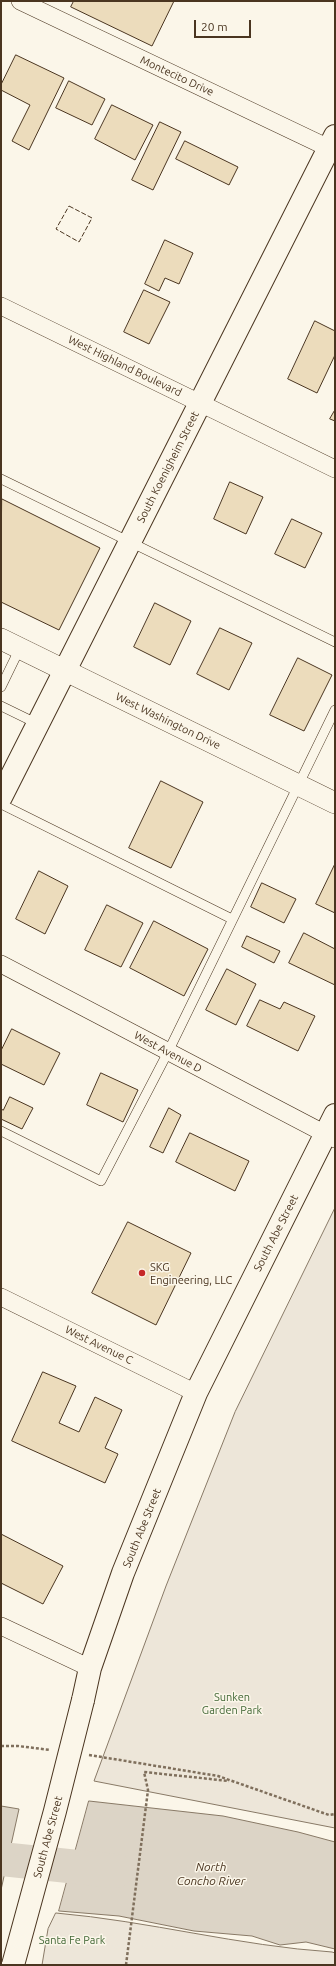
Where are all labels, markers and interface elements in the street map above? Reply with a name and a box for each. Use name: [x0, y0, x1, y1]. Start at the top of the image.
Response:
scale bar: [196, 12, 253, 38]
text: 20 m: [201, 20, 228, 33]
street label: Montecito Drive: [138, 53, 216, 99]
street label: West Highland Boulevard: [66, 333, 184, 399]
street label: South Koenigheim Street: [134, 409, 202, 525]
street label: West Washington Drive: [113, 690, 223, 752]
street label: West Avenue D: [132, 1029, 204, 1075]
street label: South Abe Street: [251, 1192, 301, 1274]
place label: SKG Engineering, LLC: [150, 1260, 232, 1286]
marker: SKG Engineering, LLC: [137, 1268, 147, 1278]
street label: West Avenue C: [63, 1323, 135, 1367]
street label: South Abe Street: [120, 1486, 164, 1570]
park label: Sunken Garden Park: [202, 1690, 262, 1716]
street label: South Abe Street: [31, 1794, 65, 1880]
water label: North Concho River: [177, 1860, 245, 1888]
park label: Santa Fe Park: [39, 1933, 105, 1947]

